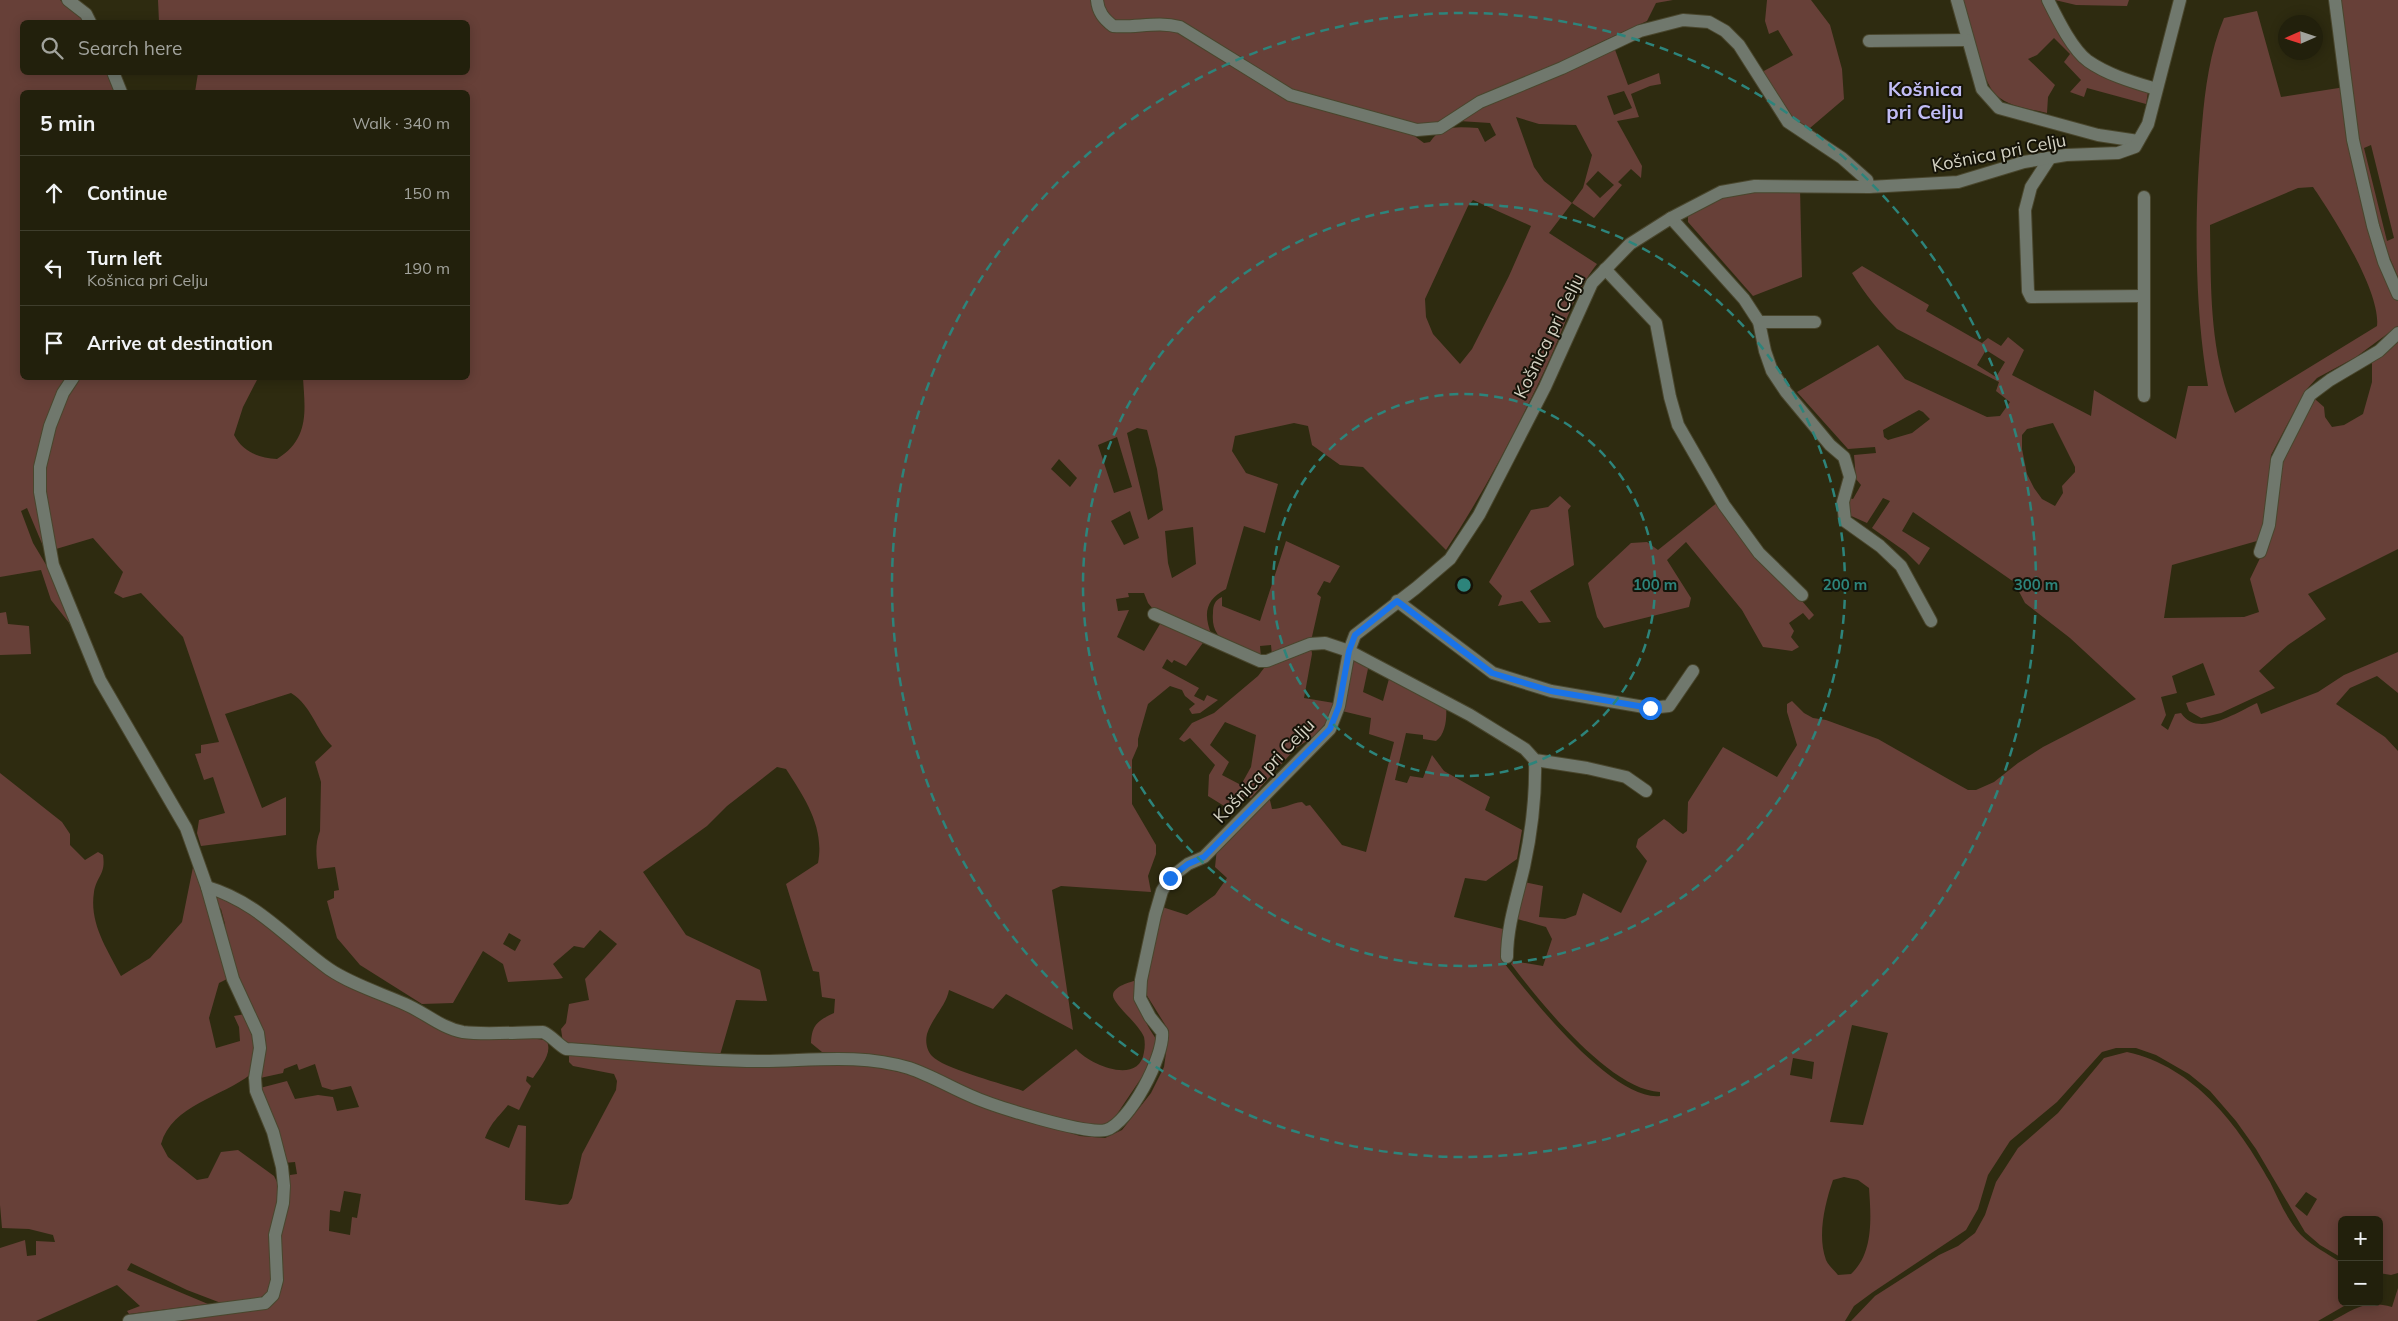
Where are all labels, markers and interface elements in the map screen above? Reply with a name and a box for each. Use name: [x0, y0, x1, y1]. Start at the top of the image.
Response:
north arrow: [2278, 15, 2323, 60]
search box: [20, 20, 470, 75]
icon: search: [38, 34, 66, 62]
text: Search here: [78, 36, 182, 60]
district label: Košnica pri Celju: [1886, 76, 1964, 124]
text: 5 min: [40, 110, 95, 136]
text: Walk · 340 m: [352, 113, 450, 133]
street label: Košnica pri Celju: [1930, 128, 2068, 177]
icon: ahead: [40, 179, 68, 207]
text: Continue: [87, 181, 167, 205]
text: 150 m: [403, 183, 450, 203]
text: Turn left: [87, 246, 162, 270]
icon: left: [40, 254, 68, 282]
text: 190 m: [403, 258, 450, 278]
street label: Košnica pri Celju: [1508, 269, 1589, 402]
text: Košnica pri Celju: [87, 270, 208, 290]
icon: arrive: [40, 329, 68, 357]
text: Arrive at destination: [87, 331, 273, 355]
text: 100 m: [1633, 575, 1677, 594]
text: 200 m: [1823, 575, 1867, 594]
text: 300 m: [2014, 575, 2058, 594]
centre of rings: [1455, 576, 1473, 594]
route start: [1639, 697, 1662, 720]
street label: Košnica pri Celju: [1208, 714, 1319, 828]
route end: [1159, 867, 1182, 890]
map controls: [2338, 1216, 2383, 1306]
button: +: [2338, 1216, 2383, 1261]
button: −: [2338, 1261, 2383, 1306]

